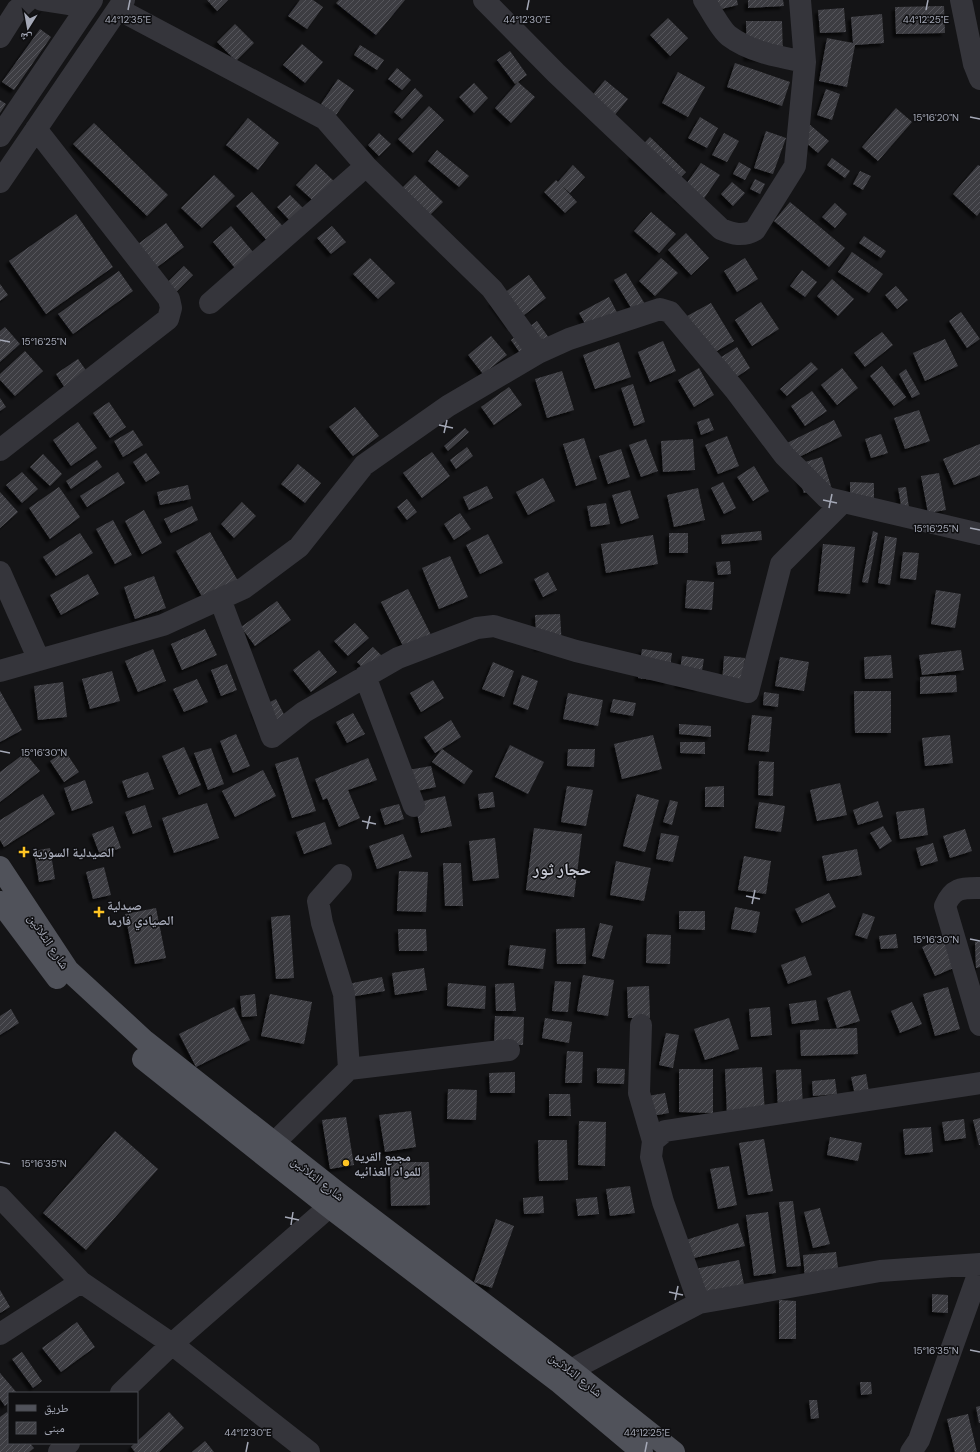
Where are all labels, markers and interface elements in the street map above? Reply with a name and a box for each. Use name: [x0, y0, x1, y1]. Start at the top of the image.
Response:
north arrow: [8, 8, 48, 48]
text: 44°12'35"E: [105, 13, 152, 26]
text: 44°12'30"E: [503, 13, 551, 26]
text: 44°12'25"E: [903, 13, 949, 26]
text: ش: [19, 29, 33, 46]
text: 15°16'20"N: [913, 111, 959, 124]
text: 15°16'25"N: [21, 335, 67, 348]
text: 15°16'25"N: [913, 522, 959, 535]
text: 15°16'30"N: [21, 746, 67, 759]
place label: الصيدلية السورية: [32, 844, 114, 861]
marker: الصيدلية السورية: [19, 847, 29, 857]
district label: حجار ثور: [532, 858, 591, 880]
place label: صيدلية الصيادي فارما: [107, 897, 174, 931]
marker: صيدلية الصيادي فارما: [94, 907, 104, 917]
street label: شارع الثلاثين: [23, 910, 73, 973]
text: 15°16'30"N: [913, 933, 959, 946]
place label: مجمع القريه للمواد الغذائيه: [354, 1148, 421, 1180]
street label: شارع الثلاثين: [287, 1152, 348, 1205]
text: 15°16'35"N: [21, 1157, 67, 1170]
marker: مجمع القريه للمواد الغذائيه: [341, 1158, 351, 1168]
text: 15°16'35"N: [913, 1344, 959, 1357]
street label: شارع الثلاثين: [545, 1348, 606, 1401]
legend: [8, 1392, 138, 1444]
text: طريق: [44, 1400, 69, 1416]
text: مبنى: [44, 1420, 65, 1436]
text: 44°12'30"E: [224, 1426, 272, 1439]
text: 44°12'25"E: [624, 1426, 670, 1439]

